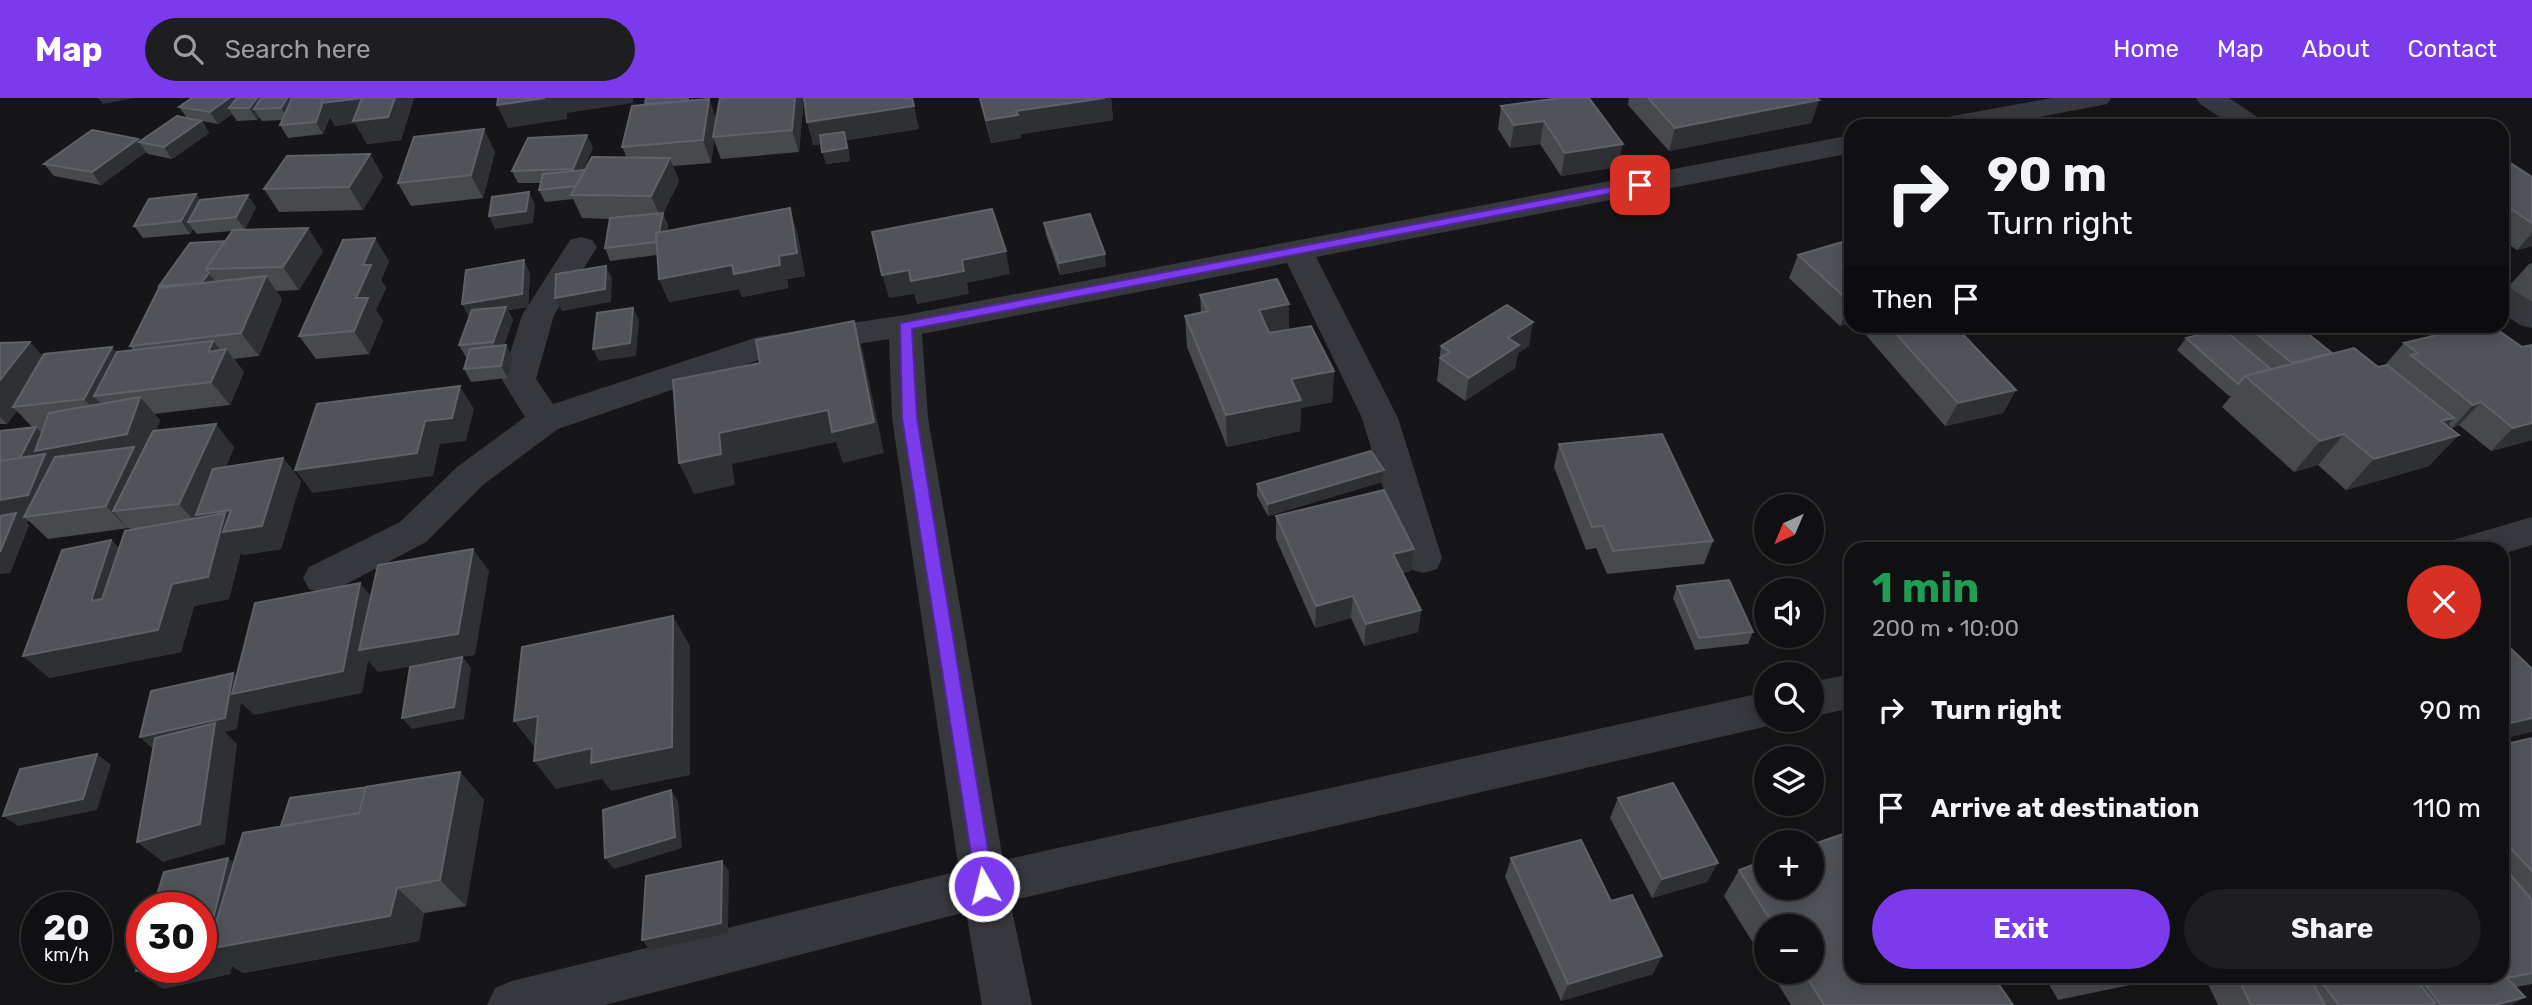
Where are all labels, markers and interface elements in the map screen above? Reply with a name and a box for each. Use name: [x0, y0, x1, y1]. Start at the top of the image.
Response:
search box: [145, 18, 635, 81]
text: Map: [35, 30, 103, 69]
icon: search: [169, 30, 207, 68]
text: Search here: [225, 34, 370, 65]
text: Home: [2113, 35, 2179, 63]
text: Map: [2217, 35, 2264, 63]
text: About: [2302, 35, 2370, 63]
text: Contact: [2408, 35, 2497, 63]
text: 90 m: [1987, 145, 2107, 203]
icon: right: [1872, 147, 1963, 238]
pin: [1610, 155, 1670, 215]
icon: arrive: [1621, 166, 1659, 204]
text: Turn right: [1987, 204, 2132, 242]
icon: arrive: [1947, 280, 1985, 318]
text: Then: [1872, 284, 1933, 315]
north arrow: [1754, 494, 1824, 564]
map controls: [1754, 494, 1824, 984]
text: 1 min: [1872, 563, 1979, 613]
button: close: [2407, 565, 2481, 639]
button: sound: [1754, 578, 1824, 648]
text: 200 m · 10:00: [1872, 614, 2019, 642]
button: search: [1754, 662, 1824, 732]
icon: right: [1872, 691, 1910, 729]
text: Turn right: [1931, 695, 2061, 726]
text: 90 m: [2420, 695, 2481, 726]
button: layers: [1754, 746, 1824, 816]
icon: arrive: [1872, 789, 1910, 827]
text: Arrive at destination: [1931, 793, 2199, 824]
text: 110 m: [2413, 793, 2481, 824]
button: +: [1754, 830, 1824, 900]
position arrow: [947, 849, 1021, 923]
button: Exit: [1872, 889, 2170, 969]
button: Share: [2184, 889, 2481, 969]
speed limit sign: 30: [126, 892, 217, 983]
text: 20: [43, 907, 90, 949]
button: −: [1754, 914, 1824, 984]
text: km/h: [44, 944, 89, 966]

